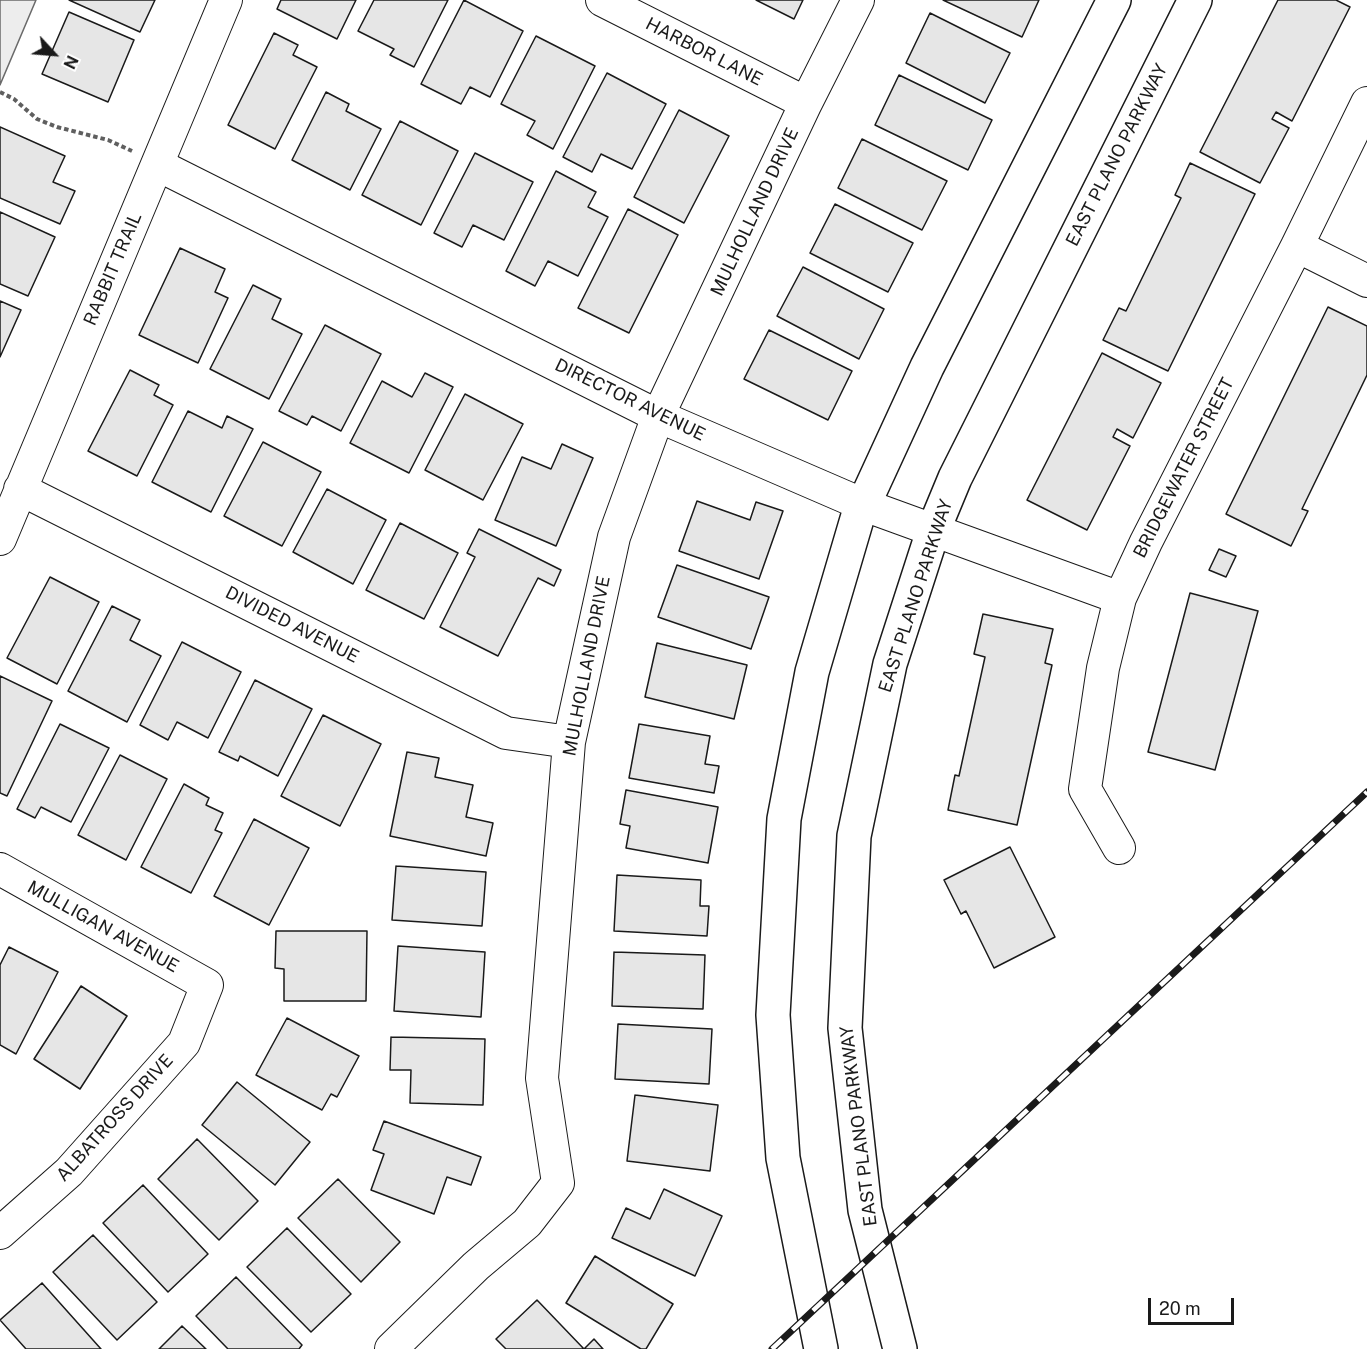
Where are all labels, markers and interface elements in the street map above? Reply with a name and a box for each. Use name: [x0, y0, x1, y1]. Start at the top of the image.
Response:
street label: HARBOR LANE: [642, 13, 766, 91]
north arrow: [24, 24, 84, 84]
text: N: [59, 52, 82, 72]
street label: EAST PLANO PARKWAY: [1062, 60, 1172, 250]
street label: MULHOLLAND DRIVE: [707, 124, 803, 300]
street label: RABBIT TRAIL: [79, 209, 147, 329]
street label: DIRECTOR AVENUE: [551, 354, 709, 446]
street label: BRIDGEWATER STREET: [1129, 374, 1239, 562]
street label: EAST PLANO PARKWAY: [875, 497, 957, 695]
street label: MULHOLLAND DRIVE: [559, 574, 615, 758]
street label: DIVIDED AVENUE: [222, 582, 362, 668]
street label: MULLIGAN AVENUE: [24, 876, 182, 978]
street label: EAST PLANO PARKWAY: [836, 1025, 882, 1227]
street label: ALBATROSS DRIVE: [52, 1050, 178, 1186]
scale bar: [1151, 1286, 1236, 1324]
text: 20 m: [1159, 1298, 1201, 1319]

